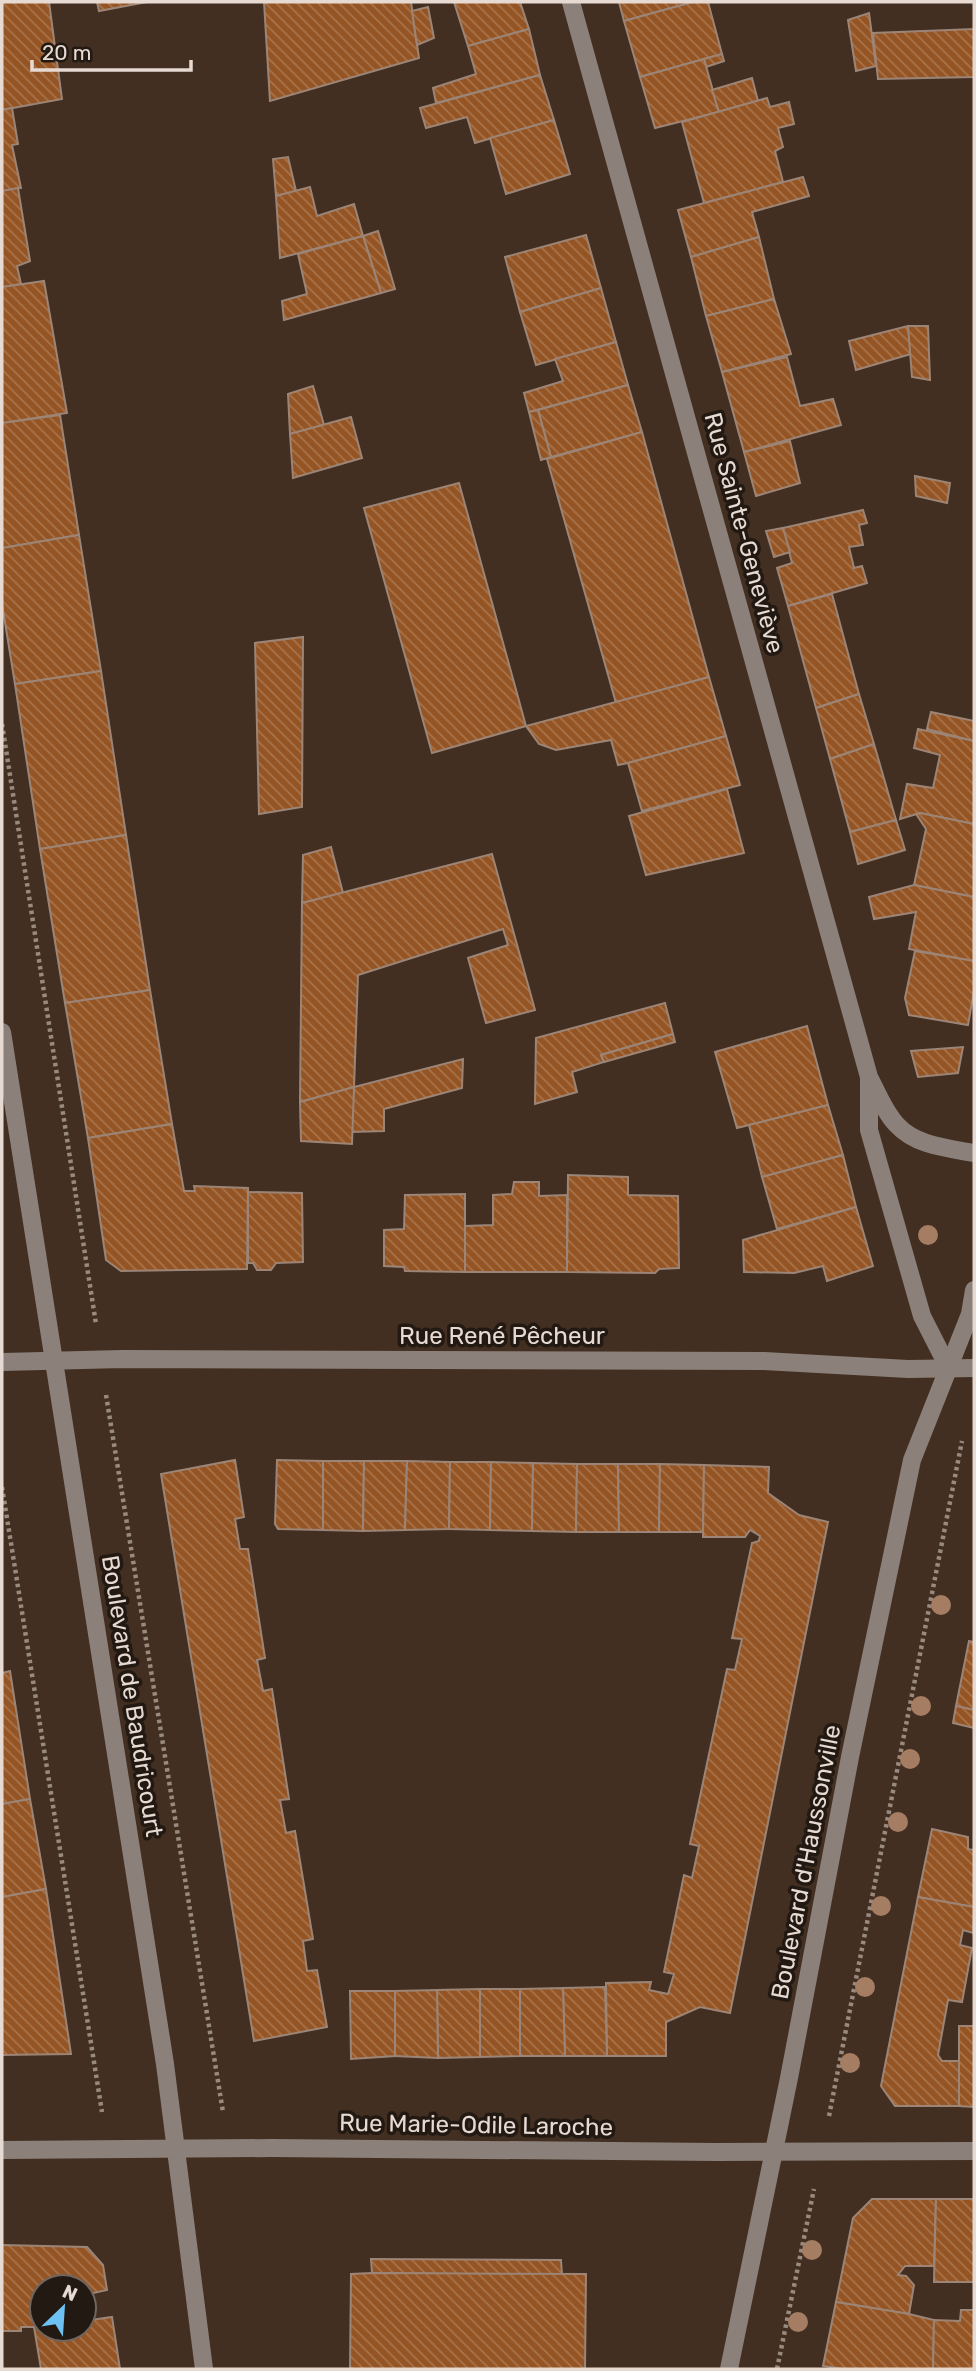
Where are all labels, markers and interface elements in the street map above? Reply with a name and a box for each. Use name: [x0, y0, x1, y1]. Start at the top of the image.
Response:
scale bar: [32, 28, 191, 72]
text: 20 m: [42, 40, 91, 65]
street label: Rue Sainte-Geneviève: [698, 410, 790, 656]
street label: Rue René Pêcheur: [399, 1322, 605, 1350]
street label: Boulevard de Baudricourt: [96, 1553, 168, 1839]
street label: Boulevard d'Haussonville: [766, 1722, 846, 2002]
street label: Rue Marie-Odile Laroche: [339, 2109, 613, 2141]
north arrow: [28, 2273, 98, 2343]
text: N: [59, 2280, 81, 2306]

